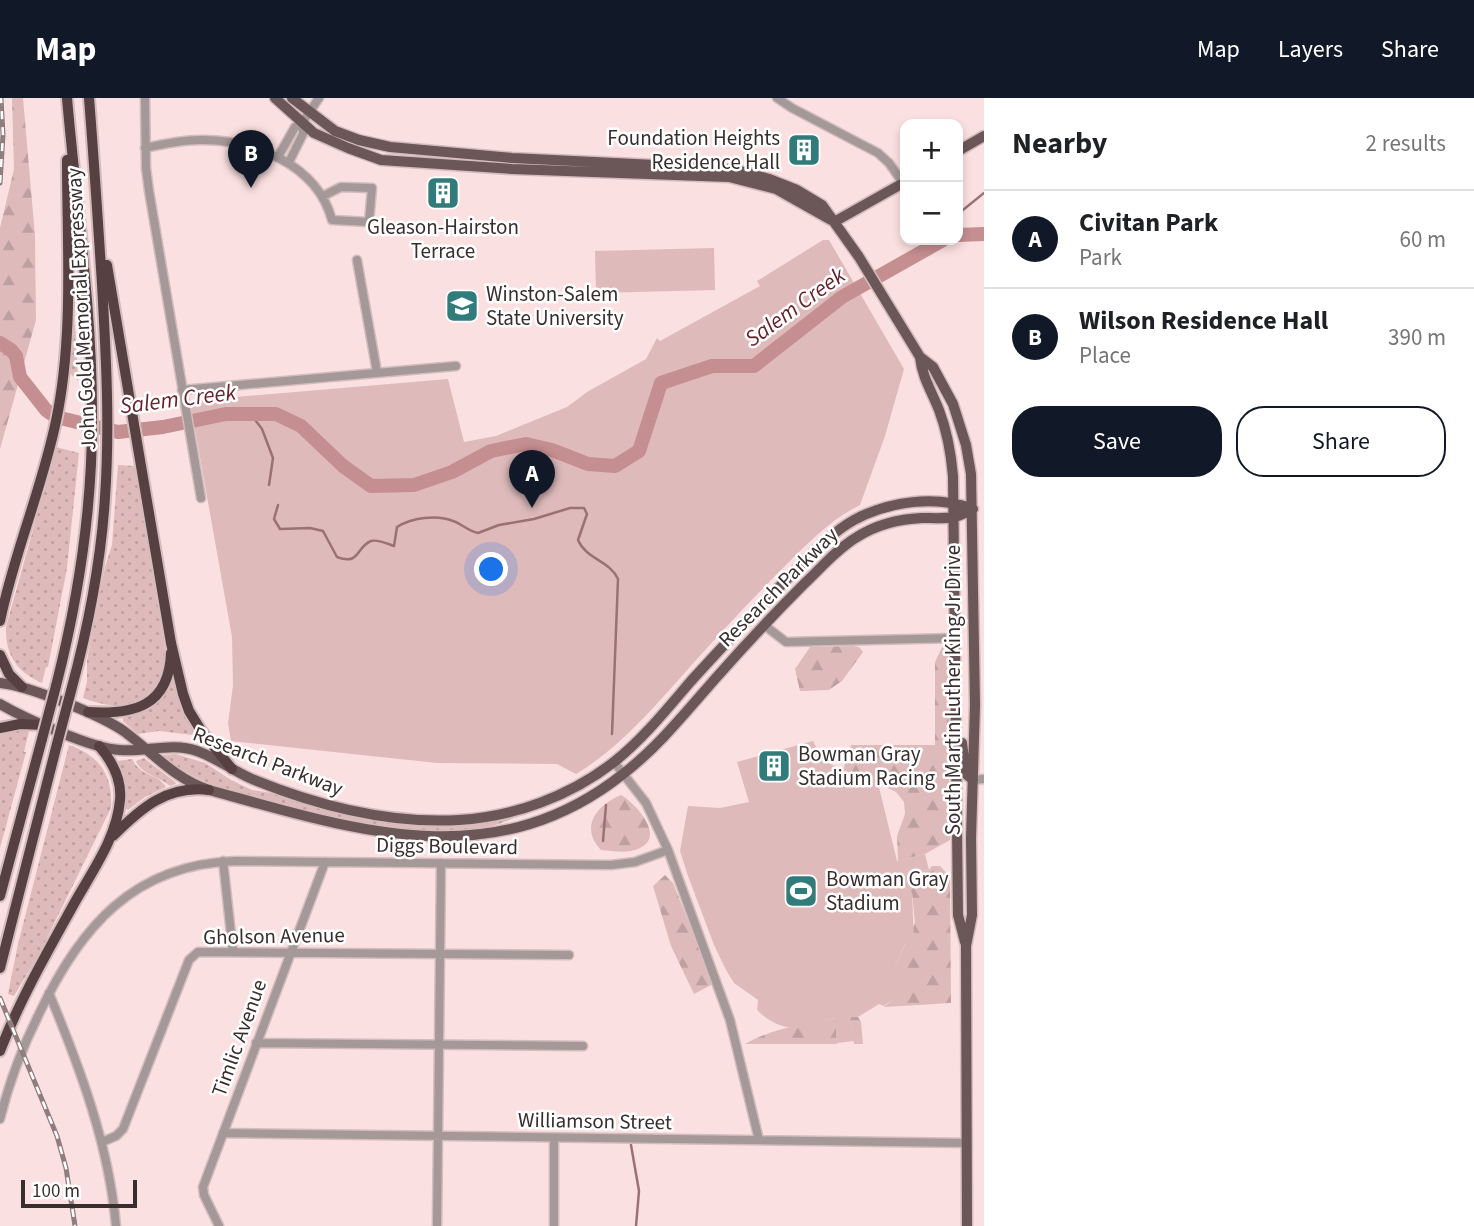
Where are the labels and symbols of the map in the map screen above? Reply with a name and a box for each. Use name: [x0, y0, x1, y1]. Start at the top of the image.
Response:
place label: Foundation Heights Residence Hall: [607, 123, 780, 177]
pin: B: [228, 130, 274, 188]
building icon: Foundation Heights Residence Hall: [785, 131, 823, 169]
street label: John Gold Memorial Expressway: [59, 167, 103, 451]
building icon: Gleason-Hairston Terrace: [424, 174, 462, 212]
place label: Gleason-Hairston Terrace: [367, 212, 519, 266]
water label: Salem Creek: [738, 259, 853, 355]
place label: Winston-Salem State University: [486, 279, 624, 333]
school or university icon: Winston-Salem State University: [443, 287, 481, 325]
water label: Salem Creek: [118, 375, 239, 423]
pin: A: [509, 450, 555, 508]
street label: Research Parkway: [711, 520, 845, 654]
street label: South Martin Luther King Jr Drive: [938, 545, 968, 835]
your location: [474, 552, 508, 586]
street label: Research Parkway: [189, 719, 348, 803]
place label: Bowman Gray Stadium Racing: [798, 739, 935, 793]
building icon: Bowman Gray Stadium Racing: [755, 747, 793, 785]
street label: Diggs Boulevard: [376, 830, 518, 862]
place label: Bowman Gray Stadium: [826, 864, 949, 918]
sports icon: Bowman Gray Stadium: [782, 872, 820, 910]
street label: Gholson Avenue: [203, 920, 345, 952]
street label: Timlic Avenue: [204, 975, 274, 1101]
street label: Williamson Street: [518, 1105, 672, 1137]
scale bar: [21, 1177, 136, 1209]

